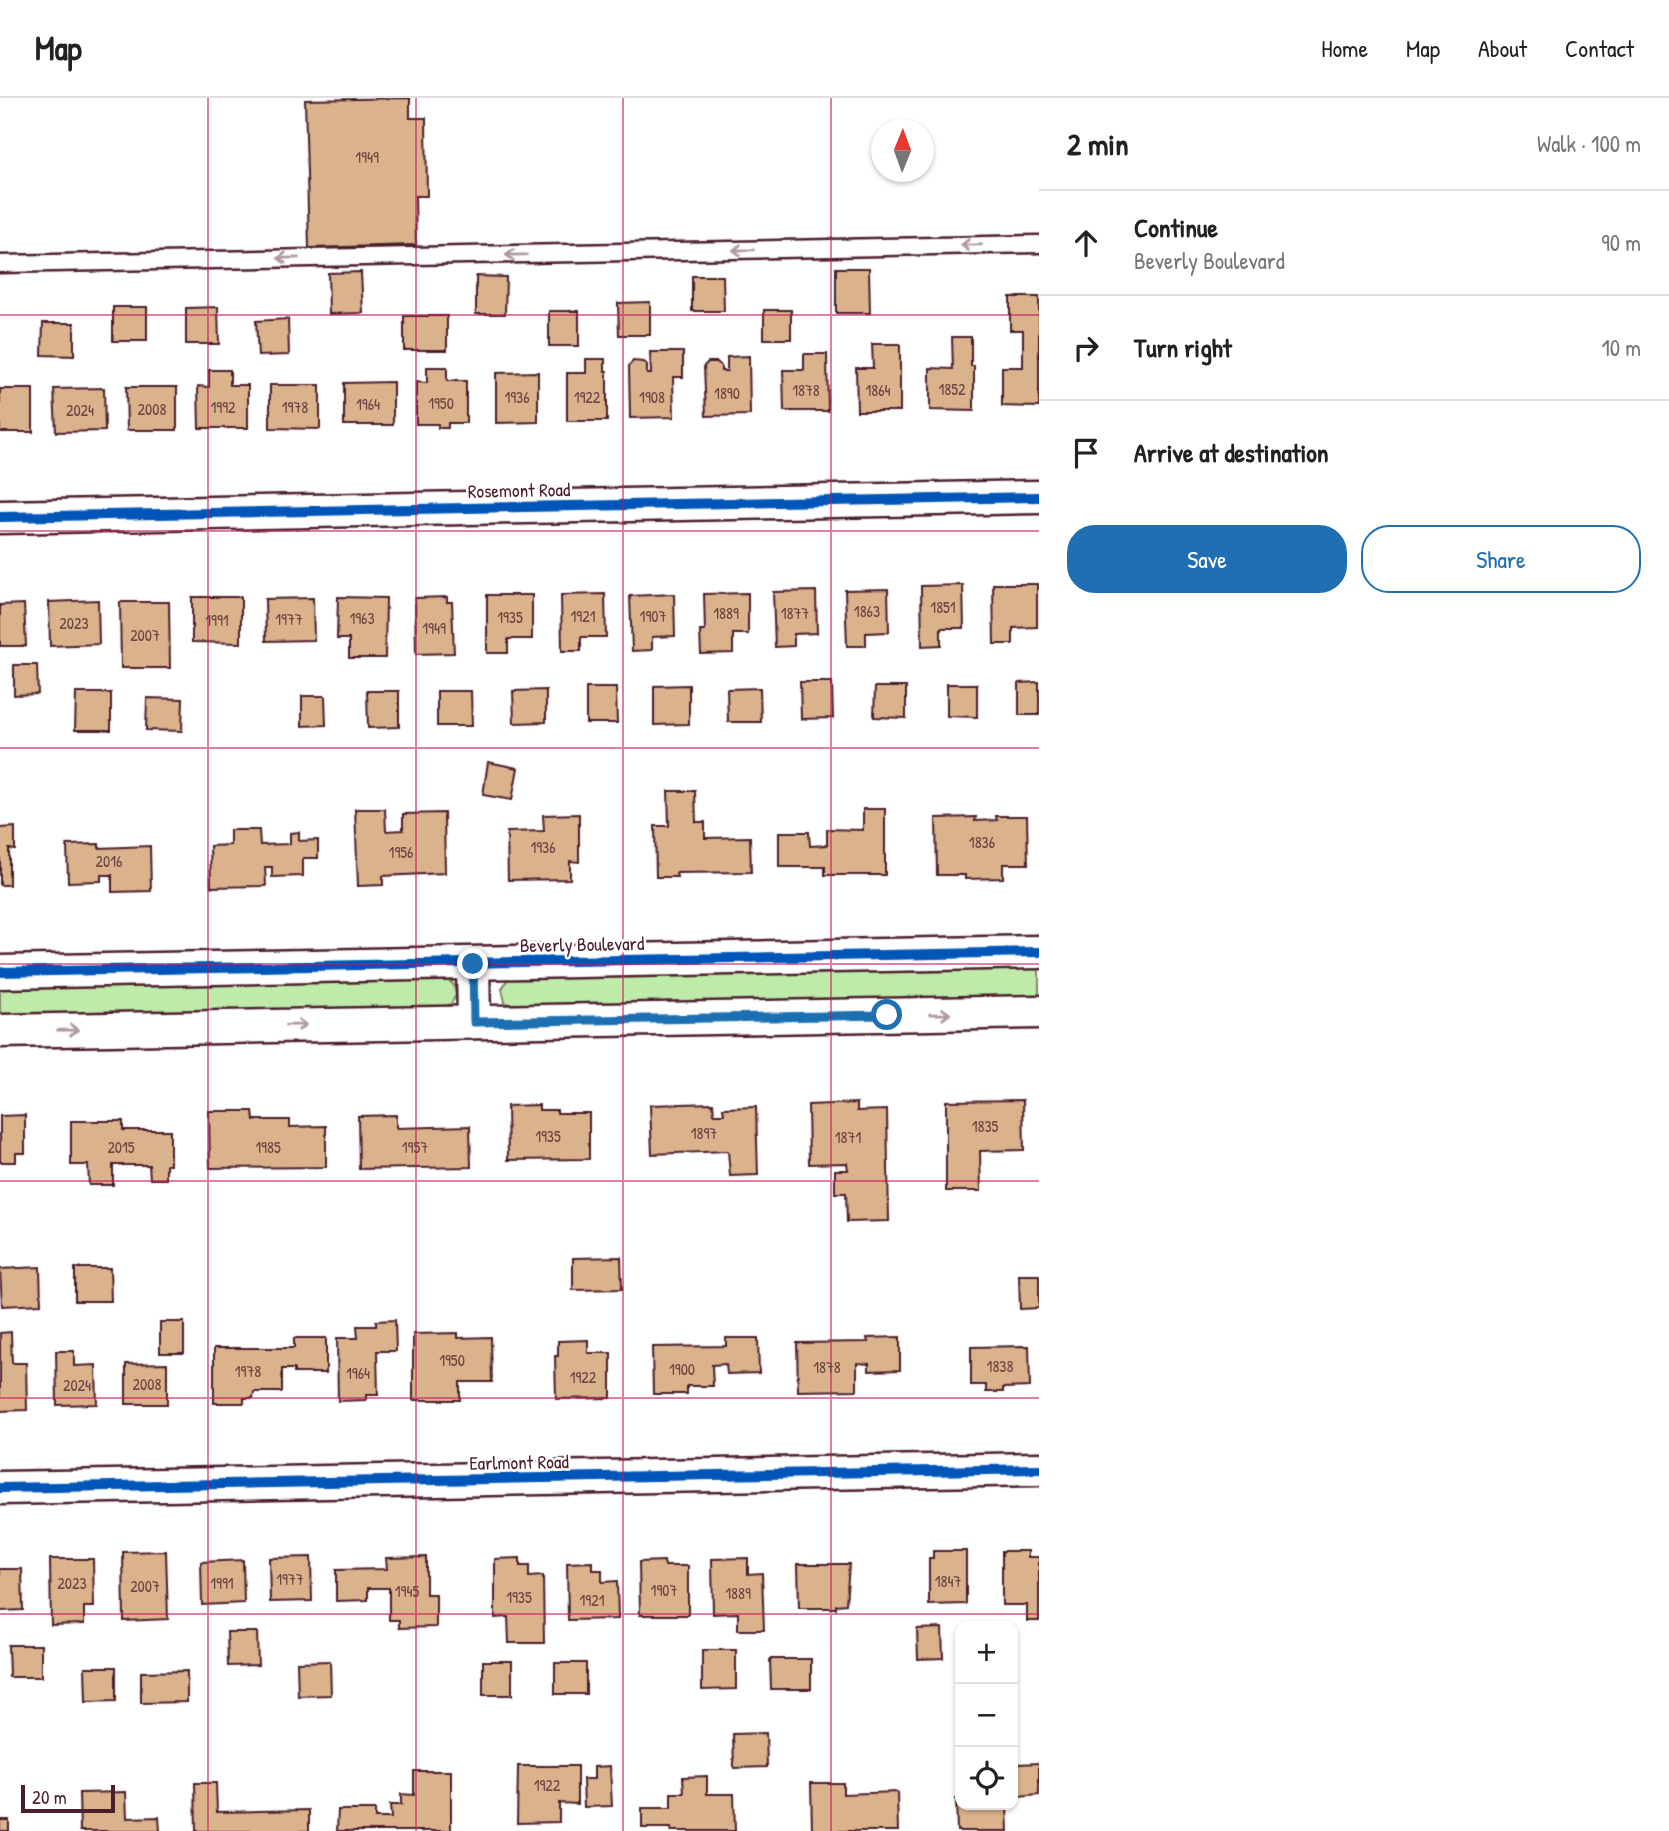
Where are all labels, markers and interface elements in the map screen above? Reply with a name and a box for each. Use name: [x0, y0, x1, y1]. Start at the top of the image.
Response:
text: Map: [35, 26, 82, 70]
text: Home: [1321, 32, 1368, 64]
text: Map: [1406, 32, 1440, 64]
text: About: [1478, 32, 1527, 64]
text: Contact: [1565, 32, 1634, 64]
north arrow: [871, 119, 934, 182]
text: 2 min: [1067, 124, 1129, 164]
text: Walk · 100 m: [1537, 128, 1641, 159]
house number: 1949: [355, 146, 379, 168]
text: Continue: [1134, 210, 1218, 245]
icon: ahead: [1067, 224, 1105, 262]
text: 90 m: [1601, 227, 1641, 258]
one-way arrow: [960, 238, 983, 252]
one-way arrow: [732, 243, 755, 257]
text: Beverly Boulevard: [1134, 245, 1285, 276]
one-way arrow: [505, 248, 528, 261]
one-way arrow: [277, 252, 300, 265]
icon: right: [1067, 329, 1105, 367]
text: Turn right: [1134, 330, 1232, 365]
text: 10 m: [1601, 332, 1641, 363]
house number: 1852: [939, 378, 966, 400]
house number: 1878: [792, 379, 820, 401]
house number: 1864: [865, 379, 891, 401]
house number: 1890: [714, 382, 740, 404]
house number: 1936: [504, 386, 530, 408]
house number: 1922: [574, 386, 601, 408]
house number: 1908: [639, 386, 665, 408]
house number: 1950: [428, 392, 454, 414]
house number: 1964: [356, 393, 380, 415]
house number: 1992: [210, 396, 236, 418]
house number: 1978: [282, 396, 308, 418]
house number: 2008: [138, 398, 166, 420]
house number: 2024: [66, 399, 94, 421]
icon: arrive: [1067, 434, 1105, 472]
text: Arrive at destination: [1134, 435, 1329, 470]
street label: Rosemont Road: [468, 476, 571, 504]
button: Save: [1067, 525, 1347, 593]
button: Share: [1361, 525, 1641, 593]
house number: 1851: [930, 596, 956, 618]
house number: 1863: [854, 600, 880, 622]
house number: 1889: [713, 602, 739, 624]
house number: 1877: [781, 602, 809, 624]
house number: 1921: [571, 605, 596, 627]
house number: 1907: [640, 605, 666, 627]
house number: 1935: [497, 606, 523, 628]
house number: 1963: [349, 607, 375, 629]
house number: 1977: [275, 608, 303, 630]
house number: 1991: [205, 609, 229, 631]
house number: 2023: [59, 612, 89, 634]
house number: 1949: [422, 617, 446, 639]
house number: 2007: [130, 624, 160, 646]
house number: 1836: [969, 831, 995, 853]
house number: 1936: [530, 836, 556, 858]
house number: 1956: [389, 841, 413, 863]
house number: 2016: [96, 850, 122, 872]
street label: Beverly Boulevard: [520, 930, 645, 958]
route end: [457, 948, 488, 979]
route start: [871, 999, 902, 1030]
one-way arrow: [928, 1007, 951, 1020]
one-way arrow: [284, 1018, 307, 1032]
one-way arrow: [56, 1023, 79, 1036]
house number: 1835: [972, 1115, 999, 1137]
house number: 1897: [691, 1122, 717, 1144]
house number: 1935: [535, 1125, 561, 1147]
house number: 1871: [835, 1126, 861, 1148]
house number: 2015: [107, 1136, 135, 1158]
house number: 1985: [255, 1136, 281, 1158]
house number: 1957: [402, 1136, 428, 1158]
house number: 1950: [439, 1349, 465, 1371]
house number: 1838: [987, 1355, 1013, 1377]
house number: 1878: [813, 1356, 841, 1378]
house number: 1900: [669, 1358, 695, 1380]
house number: 1978: [235, 1360, 261, 1382]
house number: 1964: [346, 1362, 370, 1384]
house number: 1922: [570, 1366, 597, 1388]
house number: 2008: [133, 1373, 161, 1395]
house number: 2024: [63, 1374, 91, 1396]
street label: Earlmont Road: [469, 1448, 570, 1476]
house number: 1977: [276, 1568, 304, 1590]
house number: 1847: [935, 1570, 961, 1592]
house number: 2023: [57, 1572, 87, 1594]
house number: 1991: [210, 1572, 234, 1594]
house number: 2007: [130, 1575, 160, 1597]
house number: 1907: [651, 1579, 677, 1601]
house number: 1945: [395, 1580, 419, 1602]
house number: 1889: [725, 1582, 751, 1604]
house number: 1935: [506, 1586, 532, 1608]
house number: 1921: [580, 1589, 605, 1611]
map controls: [955, 1621, 1018, 1810]
button: +: [955, 1621, 1018, 1684]
button: −: [955, 1684, 1018, 1747]
button: locate: [955, 1747, 1018, 1810]
house number: 1922: [534, 1774, 561, 1796]
scale bar: [21, 1782, 116, 1814]
text: 20 m: [32, 1784, 67, 1810]

